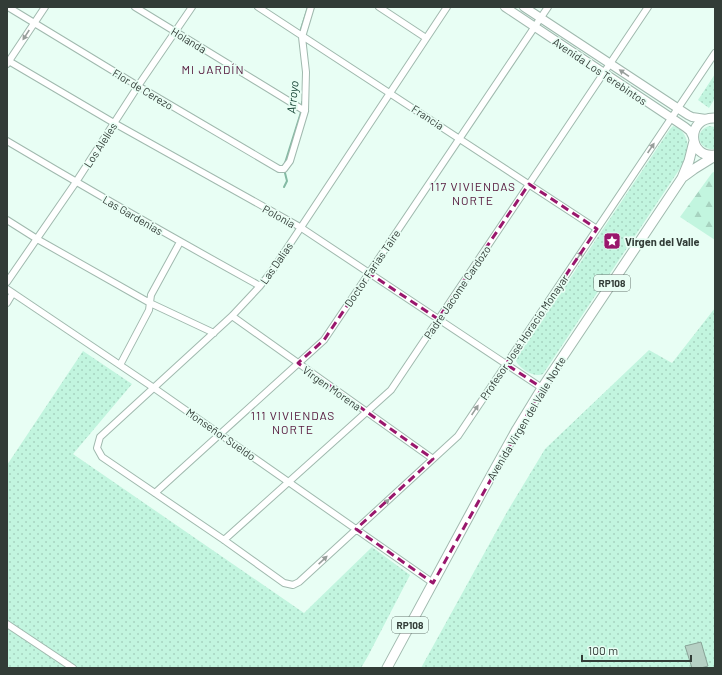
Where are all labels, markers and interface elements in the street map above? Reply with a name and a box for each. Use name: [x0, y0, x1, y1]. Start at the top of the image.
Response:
street label: Holanda: [169, 24, 209, 56]
one-way arrow: [22, 30, 30, 41]
street label: Avenida Los Terebintos: [551, 35, 649, 107]
district label: MI JARDÍN: [181, 62, 245, 76]
street label: Flor de Cerezo: [110, 66, 176, 112]
one-way arrow: [619, 69, 629, 77]
water label: Arroyo: [283, 80, 301, 114]
street label: Francia: [409, 102, 447, 132]
street label: Los Alelíes: [81, 120, 119, 170]
one-way arrow: [647, 142, 655, 153]
district label: 117 VIVIENDAS NORTE: [430, 179, 516, 207]
street label: Las Gardenias: [101, 193, 165, 237]
street label: Polonia: [260, 202, 298, 230]
street label: Doctor Farias Taire: [341, 227, 403, 309]
place icon: Virgen del Valle: [602, 231, 622, 251]
place label: Virgen del Valle: [625, 235, 699, 248]
street label: Las Dalias: [257, 240, 295, 286]
street label: Padre Jacome Cardozo: [421, 243, 493, 341]
one-way arrow: [575, 250, 583, 261]
street label: Profesor José Horacio Monayar: [477, 272, 571, 402]
road number: RP108: [594, 275, 630, 291]
street label: Avenida Virgen del Valle Norte: [484, 354, 568, 482]
street label: Virgen Morena: [300, 363, 364, 413]
street label: Monseñor Sueldo: [184, 405, 258, 463]
one-way arrow: [471, 405, 479, 415]
district label: 111 VIVIENDAS NORTE: [251, 408, 335, 436]
one-way arrow: [380, 498, 390, 507]
one-way arrow: [318, 556, 327, 565]
road number: RP108: [392, 617, 428, 633]
scale bar: [582, 637, 691, 663]
text: 100 m: [588, 643, 618, 657]

